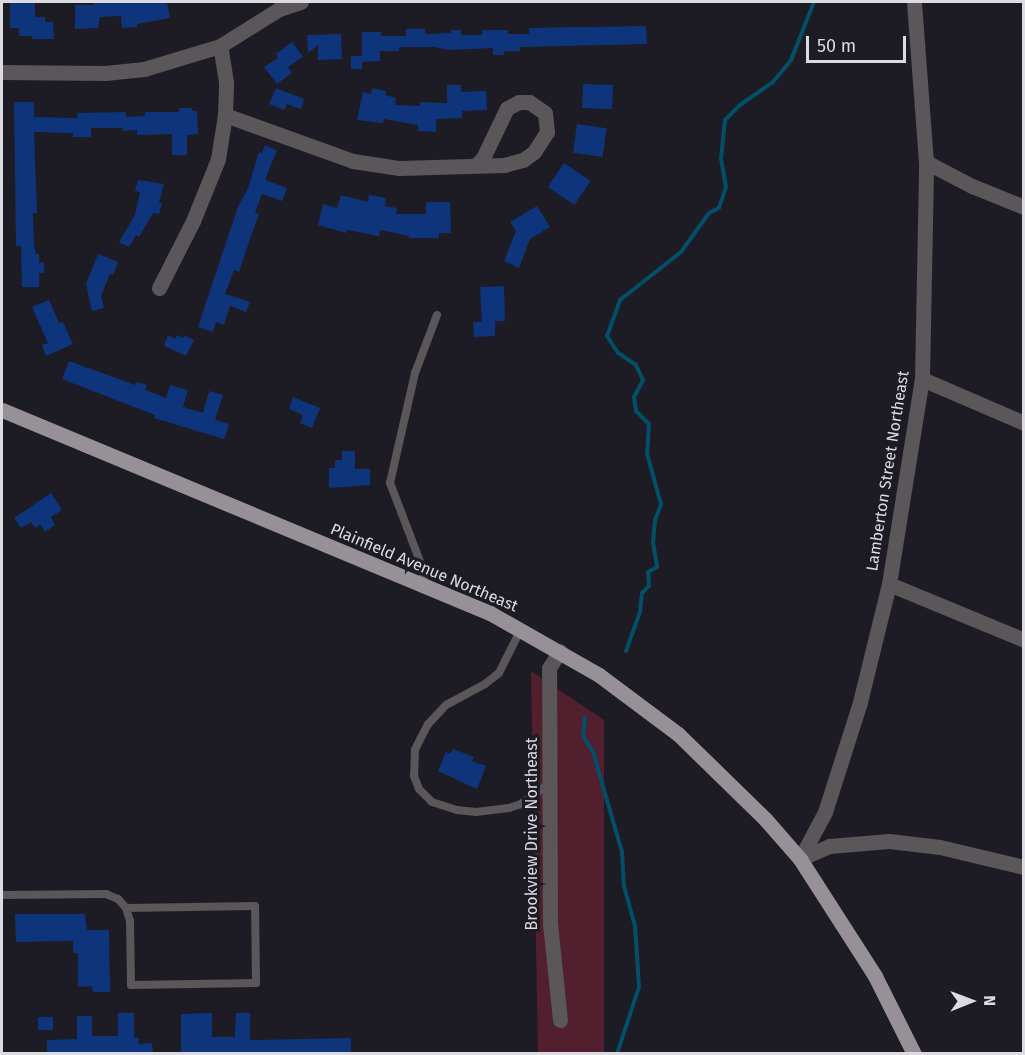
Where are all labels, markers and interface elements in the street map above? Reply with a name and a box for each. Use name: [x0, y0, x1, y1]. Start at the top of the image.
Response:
scale bar: [809, 24, 910, 62]
text: 50 m: [817, 35, 856, 57]
street label: Lamberton Street Northeast: [863, 369, 913, 573]
street label: Plainfield Avenue Northeast: [327, 520, 521, 616]
street label: Brookview Drive Northeast: [522, 738, 542, 930]
north arrow: [941, 971, 1001, 1031]
text: N: [980, 995, 999, 1006]

